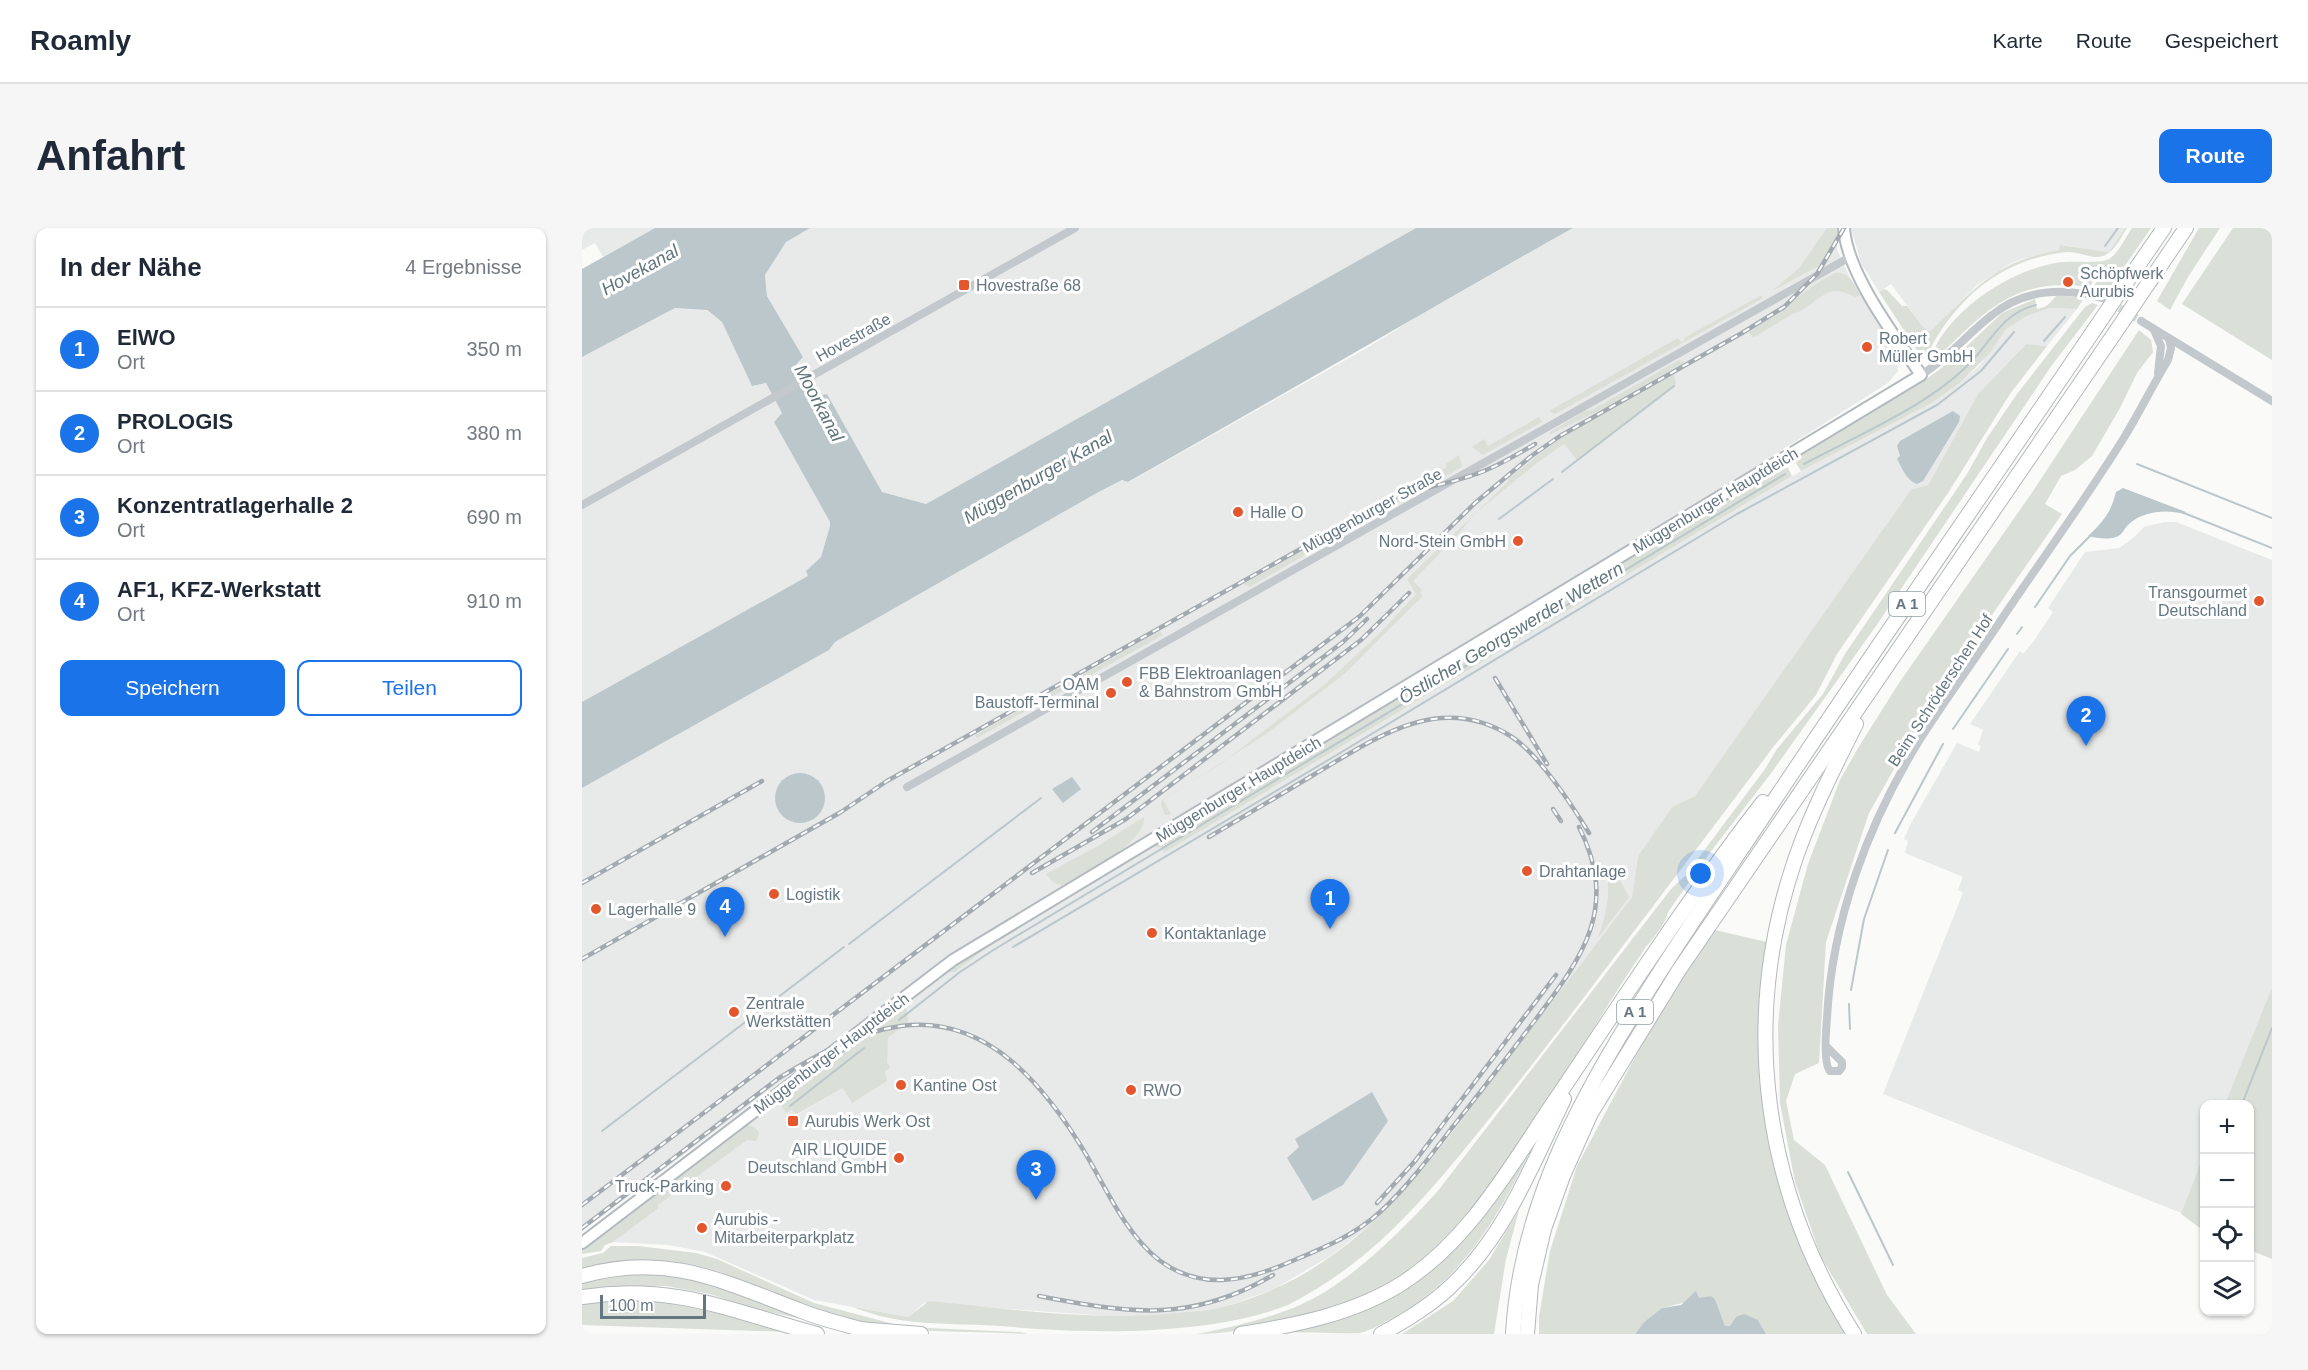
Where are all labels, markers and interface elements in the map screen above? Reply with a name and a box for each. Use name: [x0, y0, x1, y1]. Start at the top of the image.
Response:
text: Roamly: [30, 25, 131, 56]
text: Karte: [1993, 29, 2043, 52]
text: Route: [2076, 29, 2132, 52]
text: Gespeichert: [2165, 29, 2278, 52]
button: Route: [2159, 129, 2272, 183]
text: Anfahrt: [36, 132, 185, 179]
water label: Hovekanal: [598, 240, 683, 299]
text: In der Nähe: [60, 252, 202, 282]
text: 4 Ergebnisse: [405, 256, 522, 278]
place label: Schöpfwerk Aurubis: [2080, 265, 2165, 300]
marker: Schöpfwerk Aurubis: [2061, 275, 2075, 289]
place label: Hovestraße 68: [976, 277, 1081, 294]
marker: Hovestraße 68: [957, 278, 971, 292]
street label: Hovestraße: [813, 310, 894, 365]
text: ElWO: [117, 325, 176, 350]
place label: Robert Müller GmbH: [1879, 330, 1973, 365]
text: 1: [74, 338, 85, 360]
text: 350 m: [466, 338, 522, 360]
marker: Robert Müller GmbH: [1860, 340, 1874, 354]
text: Ort: [117, 351, 145, 373]
water label: Moorkanal: [790, 361, 848, 446]
text: PROLOGIS: [117, 409, 233, 434]
text: 2: [74, 422, 85, 444]
text: 380 m: [466, 422, 522, 444]
water label: Müggenburger Kanal: [960, 426, 1117, 528]
text: Ort: [117, 435, 145, 457]
street label: Müggenburger Hauptdeich: [1630, 444, 1801, 557]
street label: Müggenburger Straße: [1300, 465, 1445, 556]
text: Konzentratlagerhalle 2: [117, 493, 353, 518]
place label: Halle O: [1250, 504, 1303, 521]
marker: Halle O: [1231, 505, 1245, 519]
text: 3: [74, 506, 85, 528]
text: 690 m: [466, 506, 522, 528]
text: Ort: [117, 519, 145, 541]
place label: Nord-Stein GmbH: [1379, 533, 1506, 550]
marker: Nord-Stein GmbH: [1511, 534, 1525, 548]
water label: Östlicher Georgswerder Wettern: [1395, 558, 1627, 708]
text: AF1, KFZ-Werkstatt: [117, 577, 321, 602]
place label: Transgourmet Deutschland: [2148, 584, 2248, 619]
text: 4: [74, 590, 85, 612]
text: 910 m: [466, 590, 522, 612]
road number: A 1: [1889, 592, 1925, 616]
marker: Transgourmet Deutschland: [2252, 594, 2266, 608]
text: Ort: [117, 603, 145, 625]
street label: Beim Schröderschen Hof: [1885, 611, 1996, 769]
button: Speichern: [60, 660, 285, 716]
button: Teilen: [297, 660, 522, 716]
place label: FBB Elektroanlagen & Bahnstrom GmbH: [1139, 665, 1282, 700]
marker: FBB Elektroanlagen & Bahnstrom GmbH: [1120, 675, 1134, 689]
place label: OAM Baustoff-Terminal: [975, 676, 1099, 711]
marker: OAM Baustoff-Terminal: [1104, 686, 1118, 700]
pin: 2: [2066, 696, 2106, 746]
street label: Müggenburger Hauptdeich: [1153, 733, 1324, 846]
your location: [1686, 859, 1715, 888]
place label: Drahtanlage: [1539, 863, 1626, 880]
marker: Drahtanlage: [1520, 864, 1534, 878]
pin: 1: [1310, 880, 1350, 929]
place label: Logistik: [786, 886, 841, 903]
marker: Logistik: [767, 887, 781, 901]
pin: 4: [706, 888, 744, 937]
place label: Lagerhalle 9: [608, 901, 696, 918]
marker: Lagerhalle 9: [589, 902, 603, 916]
place label: Kontaktanlage: [1164, 925, 1266, 942]
marker: Kontaktanlage: [1145, 926, 1159, 940]
street label: Müggenburger Hauptdeich: [751, 990, 912, 1117]
place label: Zentrale Werkstätten: [746, 995, 831, 1030]
road number: A 1: [1617, 1000, 1653, 1024]
marker: Zentrale Werkstätten: [727, 1005, 741, 1019]
place label: Kantine Ost: [913, 1077, 997, 1094]
marker: Kantine Ost: [894, 1078, 908, 1092]
place label: RWO: [1143, 1082, 1182, 1099]
marker: RWO: [1124, 1083, 1138, 1097]
map controls: [2200, 1100, 2254, 1316]
button: +: [2200, 1100, 2254, 1154]
place label: Aurubis Werk Ost: [805, 1113, 931, 1130]
marker: Aurubis Werk Ost: [786, 1114, 800, 1128]
place label: AIR LIQUIDE Deutschland GmbH: [747, 1141, 887, 1176]
pin: 3: [1016, 1150, 1056, 1200]
marker: AIR LIQUIDE Deutschland GmbH: [892, 1151, 906, 1165]
button: −: [2200, 1154, 2254, 1208]
place label: Truck-Parking: [615, 1178, 714, 1195]
marker: Truck-Parking: [719, 1179, 733, 1193]
button: locate: [2200, 1208, 2254, 1262]
place label: Aurubis - Mitarbeiterparkplatz: [714, 1211, 855, 1246]
marker: Aurubis - Mitarbeiterparkplatz: [695, 1221, 709, 1235]
button: layers: [2200, 1262, 2254, 1316]
scale bar: [600, 1292, 706, 1320]
text: 100 m: [609, 1297, 653, 1314]

